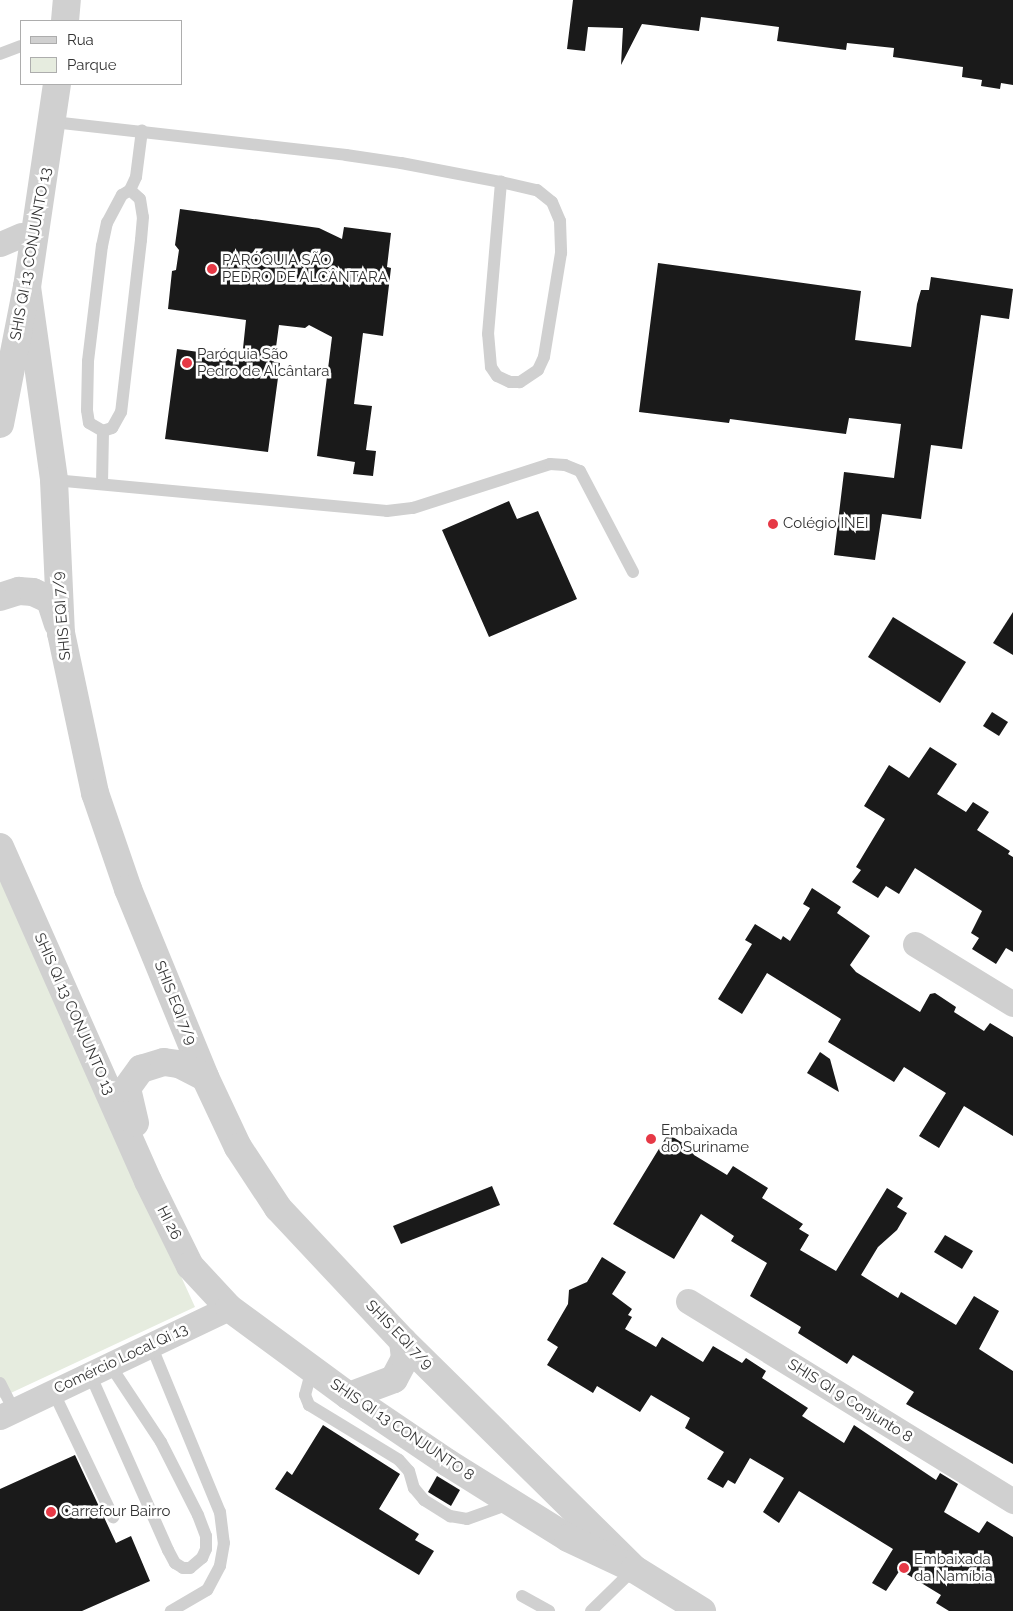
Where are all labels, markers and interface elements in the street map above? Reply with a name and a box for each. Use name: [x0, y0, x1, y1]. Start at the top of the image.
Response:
legend: [20, 20, 182, 85]
text: Rua: [67, 31, 94, 49]
text: Parque: [67, 56, 116, 74]
street label: SHIS QI 13 CONJUNTO 13: [7, 166, 55, 342]
place label: PARÓQUIA SÃO PEDRO DE ALCÂNTARA: [222, 251, 388, 286]
marker: PARÓQUIA SÃO PEDRO DE ALCÂNTARA: [206, 263, 218, 275]
place label: Paróquia São Pedro de Alcântara: [197, 345, 330, 380]
marker: Paróquia São Pedro de Alcântara: [181, 357, 193, 369]
place label: Colégio INEI: [783, 515, 869, 533]
marker: Colégio INEI: [767, 518, 779, 530]
street label: SHIS EQI 7/9: [49, 571, 75, 661]
street label: SHIS QI 13 CONJUNTO 13: [30, 930, 118, 1098]
street label: SHIS EQI 7/9: [150, 958, 200, 1048]
place label: Embaixada do Suriname: [661, 1121, 749, 1156]
marker: Embaixada do Suriname: [645, 1133, 657, 1145]
street label: HI 26: [153, 1203, 185, 1243]
street label: SHIS EQI 7/9: [362, 1297, 436, 1373]
street label: Comércio Local Qi 13: [51, 1320, 191, 1398]
street label: SHIS QI 9 Conjunto 8: [784, 1355, 916, 1447]
street label: SHIS QI 13 CONJUNTO 8: [327, 1375, 477, 1485]
place label: Carrefour Bairro: [61, 1503, 171, 1521]
marker: Carrefour Bairro: [45, 1506, 57, 1518]
place label: Embaixada da Namíbia: [914, 1550, 993, 1585]
marker: Embaixada da Namíbia: [898, 1562, 910, 1574]

